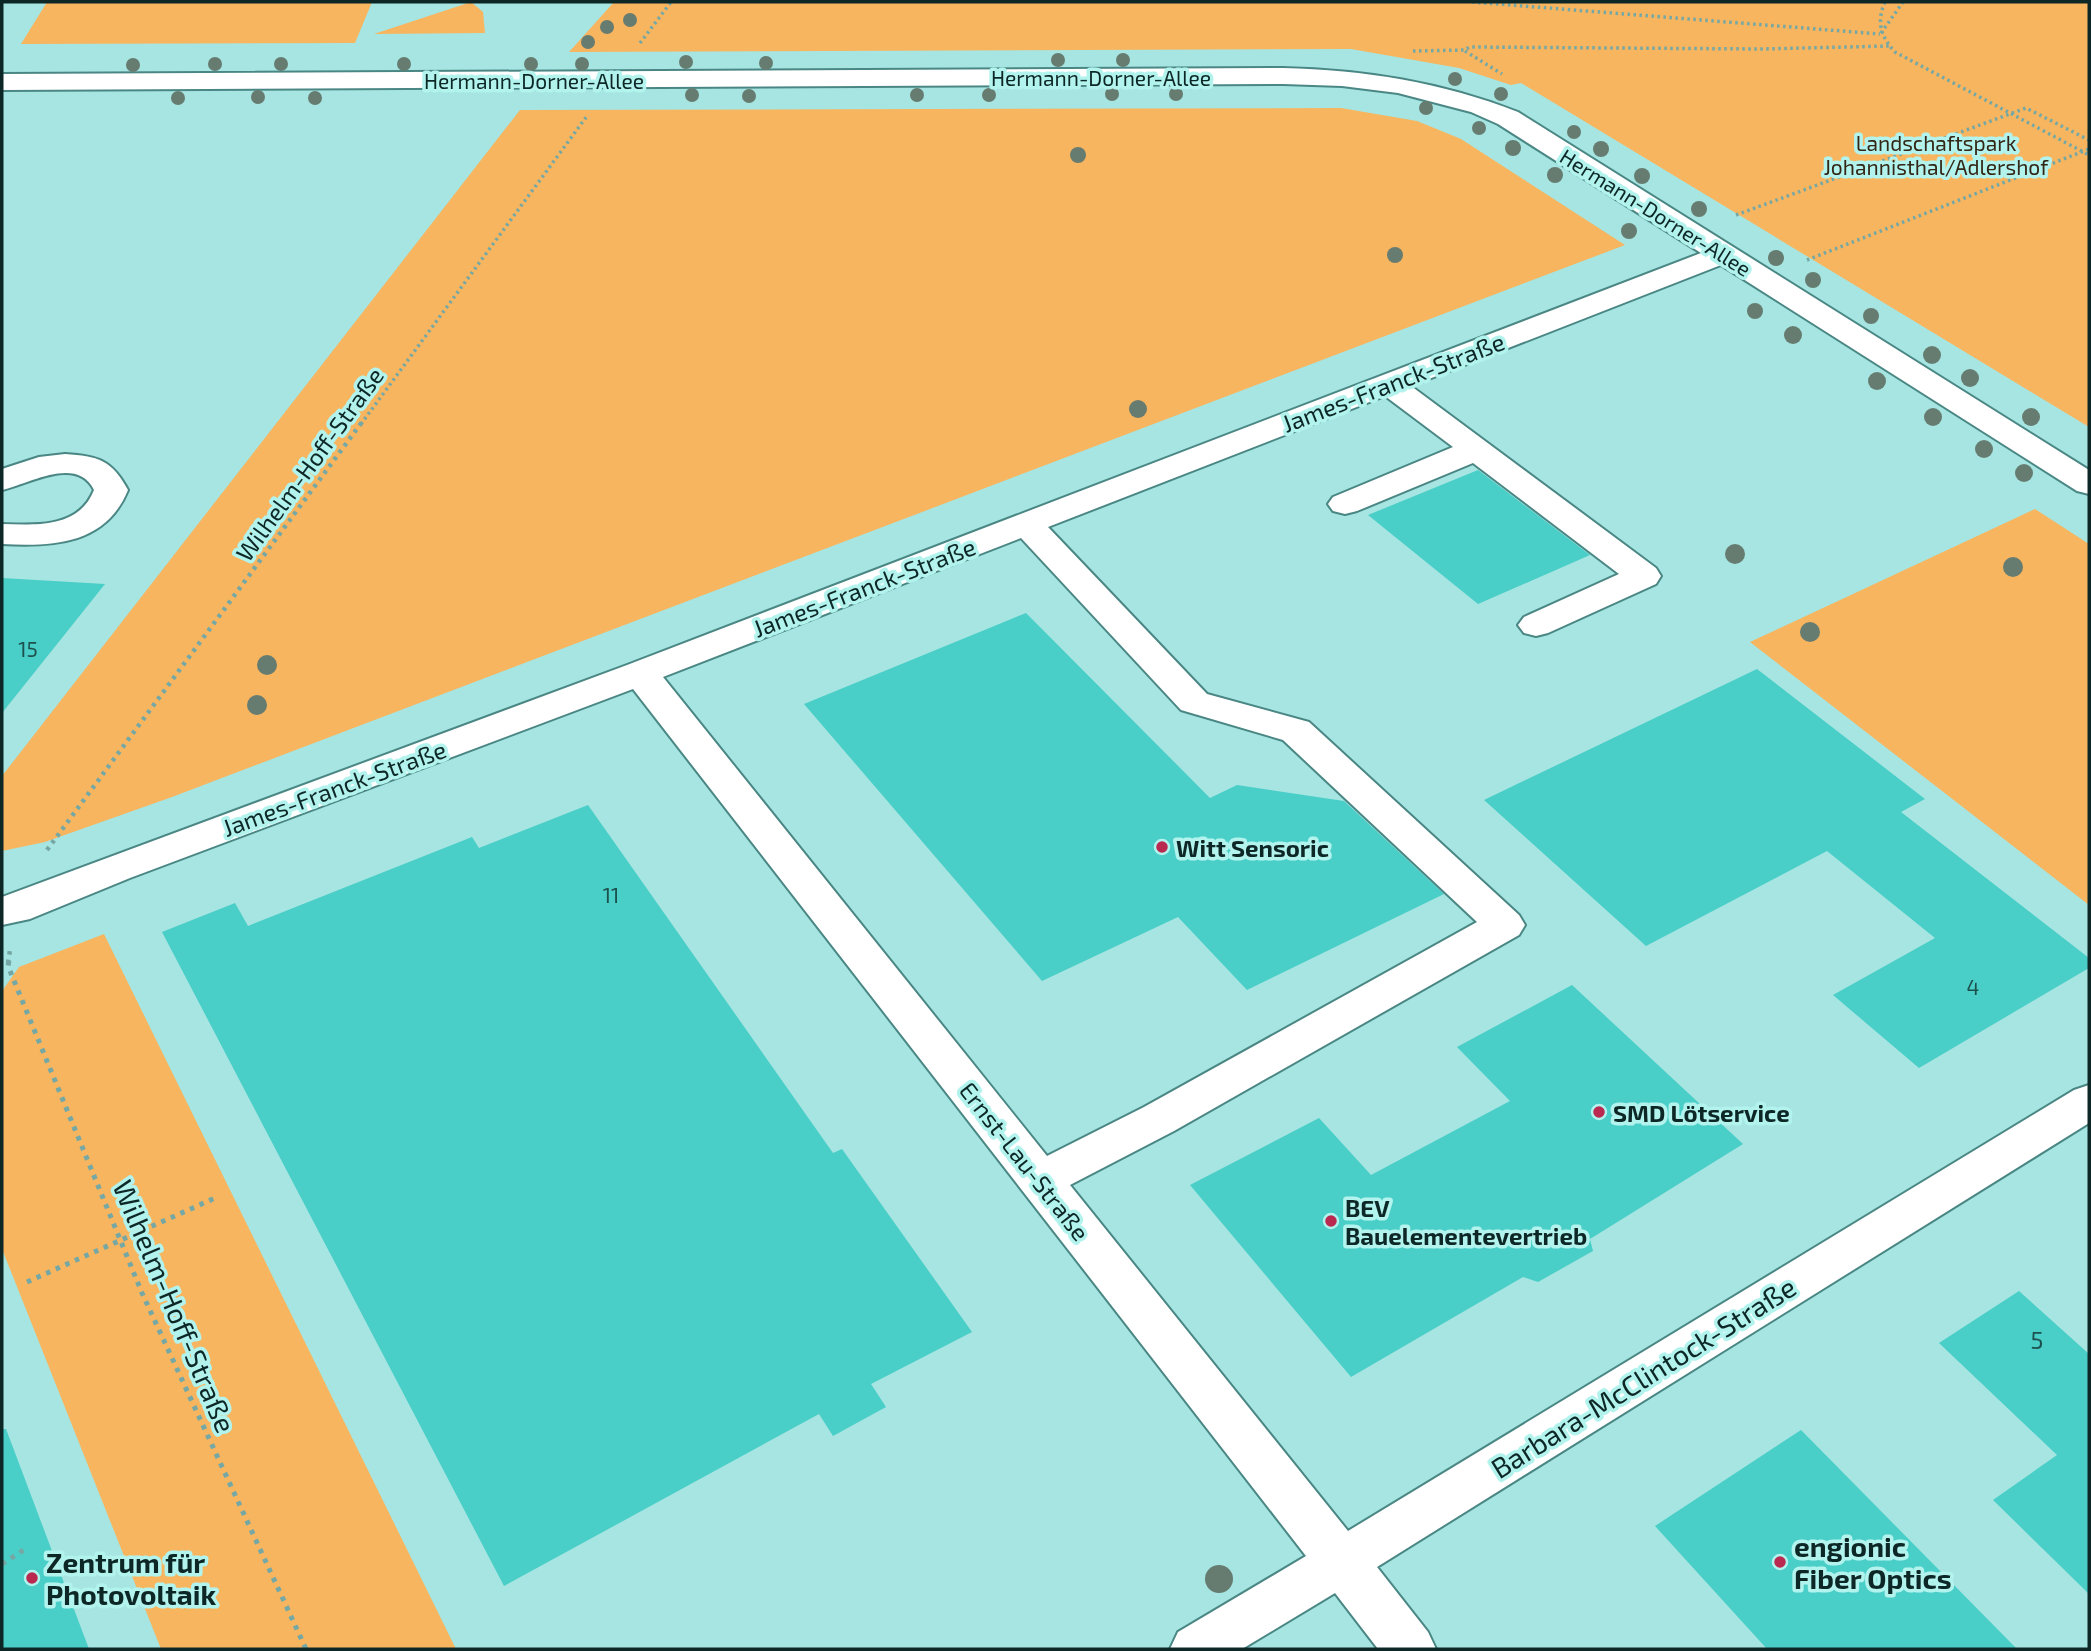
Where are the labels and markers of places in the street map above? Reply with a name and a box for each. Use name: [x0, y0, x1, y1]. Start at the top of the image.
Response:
place label: Witt Sensoric: [1176, 833, 1329, 862]
marker: Witt Sensoric: [1154, 839, 1170, 855]
place label: SMD Lötservice: [1613, 1098, 1790, 1127]
marker: SMD Lötservice: [1591, 1104, 1607, 1120]
place label: BEV Bauelementevertrieb: [1345, 1193, 1587, 1250]
marker: BEV Bauelementevertrieb: [1323, 1213, 1339, 1229]
place label: engionic Fiber Optics: [1794, 1529, 1952, 1595]
place label: Zentrum für Photovoltaik: [46, 1545, 216, 1611]
marker: engionic Fiber Optics: [1772, 1554, 1788, 1570]
marker: Zentrum für Photovoltaik: [24, 1570, 40, 1586]

